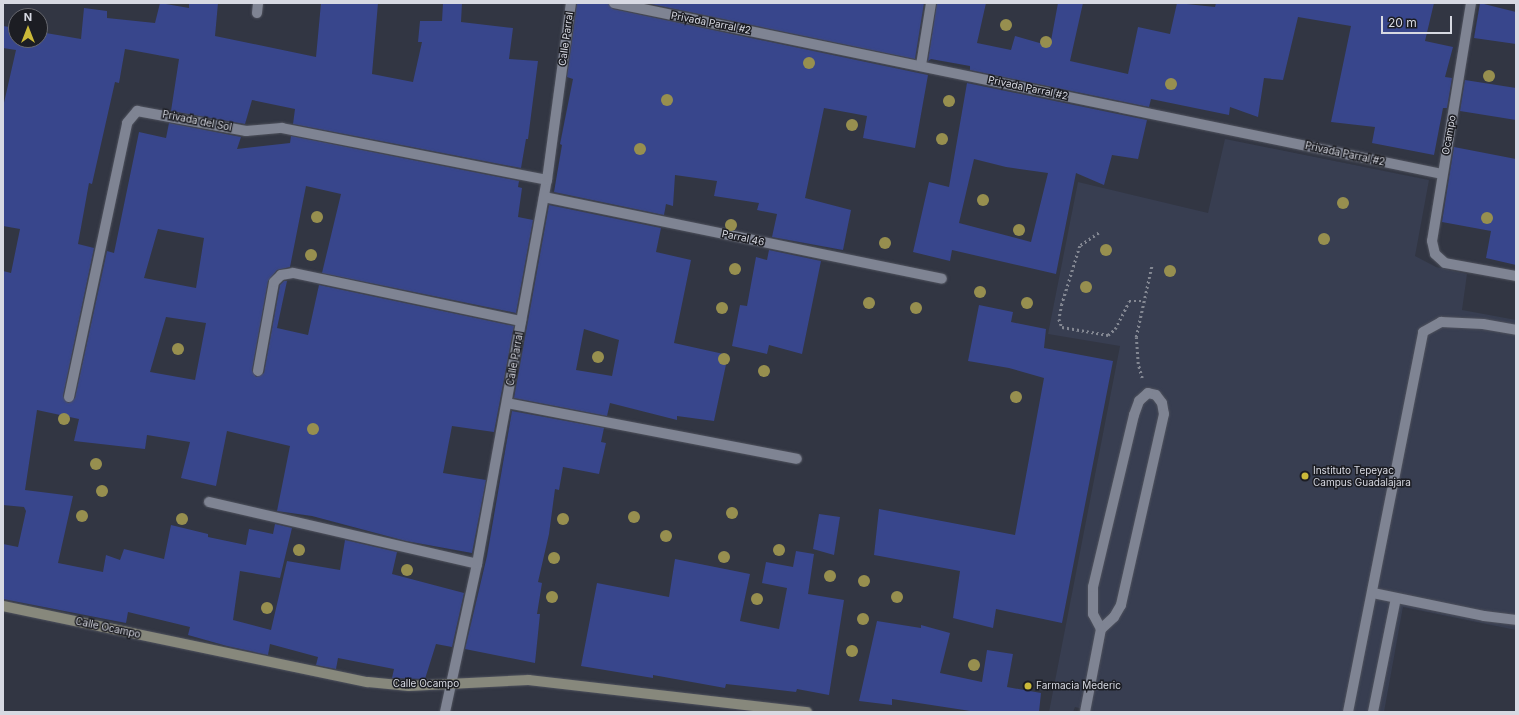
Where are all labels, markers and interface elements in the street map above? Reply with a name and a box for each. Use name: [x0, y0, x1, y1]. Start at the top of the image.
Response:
north arrow: [8, 8, 48, 48]
scale bar: [1383, 8, 1454, 34]
street label: Privada Parral #2: [670, 9, 752, 37]
text: N: [24, 10, 32, 24]
street label: Calle Parral: [556, 11, 576, 67]
text: 20 m: [1388, 15, 1417, 30]
street label: Privada Parral #2: [987, 74, 1069, 102]
street label: Privada del Sol: [161, 108, 233, 134]
street label: Ocampo: [1440, 114, 1458, 156]
street label: Privada Parral #2: [1304, 140, 1386, 168]
street label: Parral 46: [721, 228, 765, 248]
street label: Calle Parral: [504, 331, 526, 387]
place label: Instituto Tepeyac Campus Guadalajara: [1313, 464, 1411, 488]
marker: Instituto Tepeyac Campus Guadalajara: [1300, 471, 1310, 481]
street label: Calle Ocampo: [74, 615, 142, 641]
street label: Calle Ocampo: [393, 678, 459, 690]
place label: Farmacia Mederic: [1036, 680, 1121, 692]
marker: Farmacia Mederic: [1023, 681, 1033, 691]

